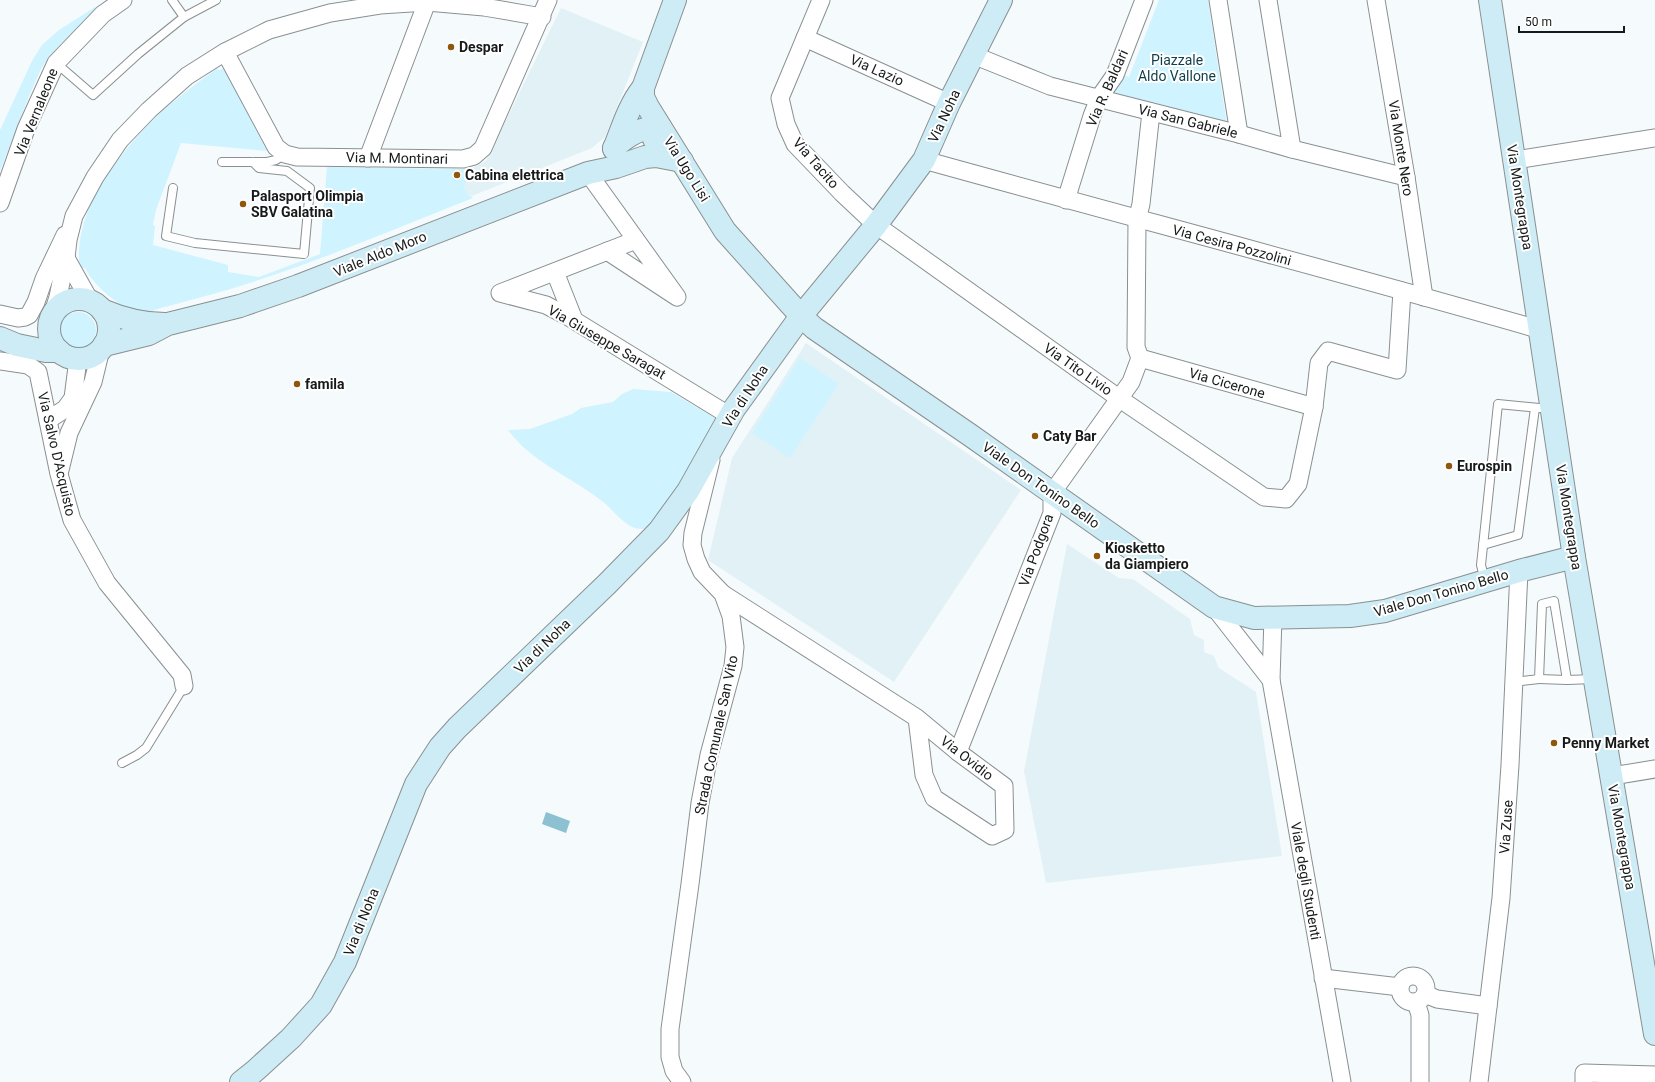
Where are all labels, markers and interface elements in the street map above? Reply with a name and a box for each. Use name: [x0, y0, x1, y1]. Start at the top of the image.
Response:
scale bar: [1519, 8, 1624, 34]
text: 50 m: [1525, 15, 1552, 29]
place label: Despar: [459, 39, 503, 55]
marker: Despar: [446, 42, 456, 52]
street label: Via R. Baldari: [1083, 47, 1131, 129]
street label: Via Lazio: [848, 51, 906, 89]
park label: Piazzale Aldo Vallone: [1138, 52, 1216, 84]
street label: Via Vernaleone: [11, 66, 61, 158]
street label: Via Noha: [925, 87, 963, 145]
street label: Via Monte Nero: [1386, 99, 1416, 197]
street label: Via San Gabriele: [1137, 101, 1239, 141]
street label: Via Ugo Lisi: [661, 134, 713, 204]
street label: Via Tacito: [790, 135, 842, 191]
street label: Via Montegrappa: [1504, 143, 1536, 251]
street label: Via M. Montinari: [346, 149, 448, 167]
place label: Cabina elettrica: [465, 167, 564, 183]
marker: Cabina elettrica: [452, 170, 462, 180]
place label: Palasport Olimpia SBV Galatina: [251, 188, 364, 220]
marker: Palasport Olimpia SBV Galatina: [238, 199, 248, 209]
street label: Via Cesira Pozzolini: [1171, 221, 1293, 269]
street label: Viale Aldo Moro: [331, 228, 429, 280]
street label: Via Giuseppe Saragat: [545, 302, 669, 382]
street label: Via Tito Livio: [1041, 340, 1115, 398]
street label: Via di Noha: [719, 362, 771, 430]
street label: Via Cicerone: [1187, 365, 1267, 401]
place label: famila: [305, 376, 345, 392]
marker: famila: [292, 379, 302, 389]
street label: Via Salvo D'Acquisto: [35, 390, 79, 518]
place label: Caty Bar: [1043, 428, 1096, 444]
marker: Caty Bar: [1030, 431, 1040, 441]
street label: Viale Don Tonino Bello: [979, 439, 1103, 531]
place label: Eurospin: [1457, 458, 1512, 474]
marker: Eurospin: [1444, 461, 1454, 471]
street label: Via Montegrappa: [1553, 463, 1585, 571]
street label: Via Podgora: [1015, 512, 1057, 588]
place label: Kiosketto da Giampiero: [1105, 540, 1189, 572]
marker: Kiosketto da Giampiero: [1092, 551, 1102, 561]
street label: Viale Don Tonino Bello: [1372, 566, 1510, 620]
street label: Via di Noha: [511, 615, 573, 677]
street label: Strada Comunale San Vito: [691, 654, 741, 816]
street label: Via Ovidio: [937, 732, 997, 784]
place label: Penny Market: [1562, 735, 1649, 751]
marker: Penny Market: [1549, 738, 1559, 748]
street label: Via Montegrappa: [1605, 783, 1639, 891]
street label: Via Zuse: [1496, 799, 1516, 855]
street label: Viale degli Studenti: [1288, 821, 1324, 941]
street label: Via di Noha: [340, 886, 382, 958]

